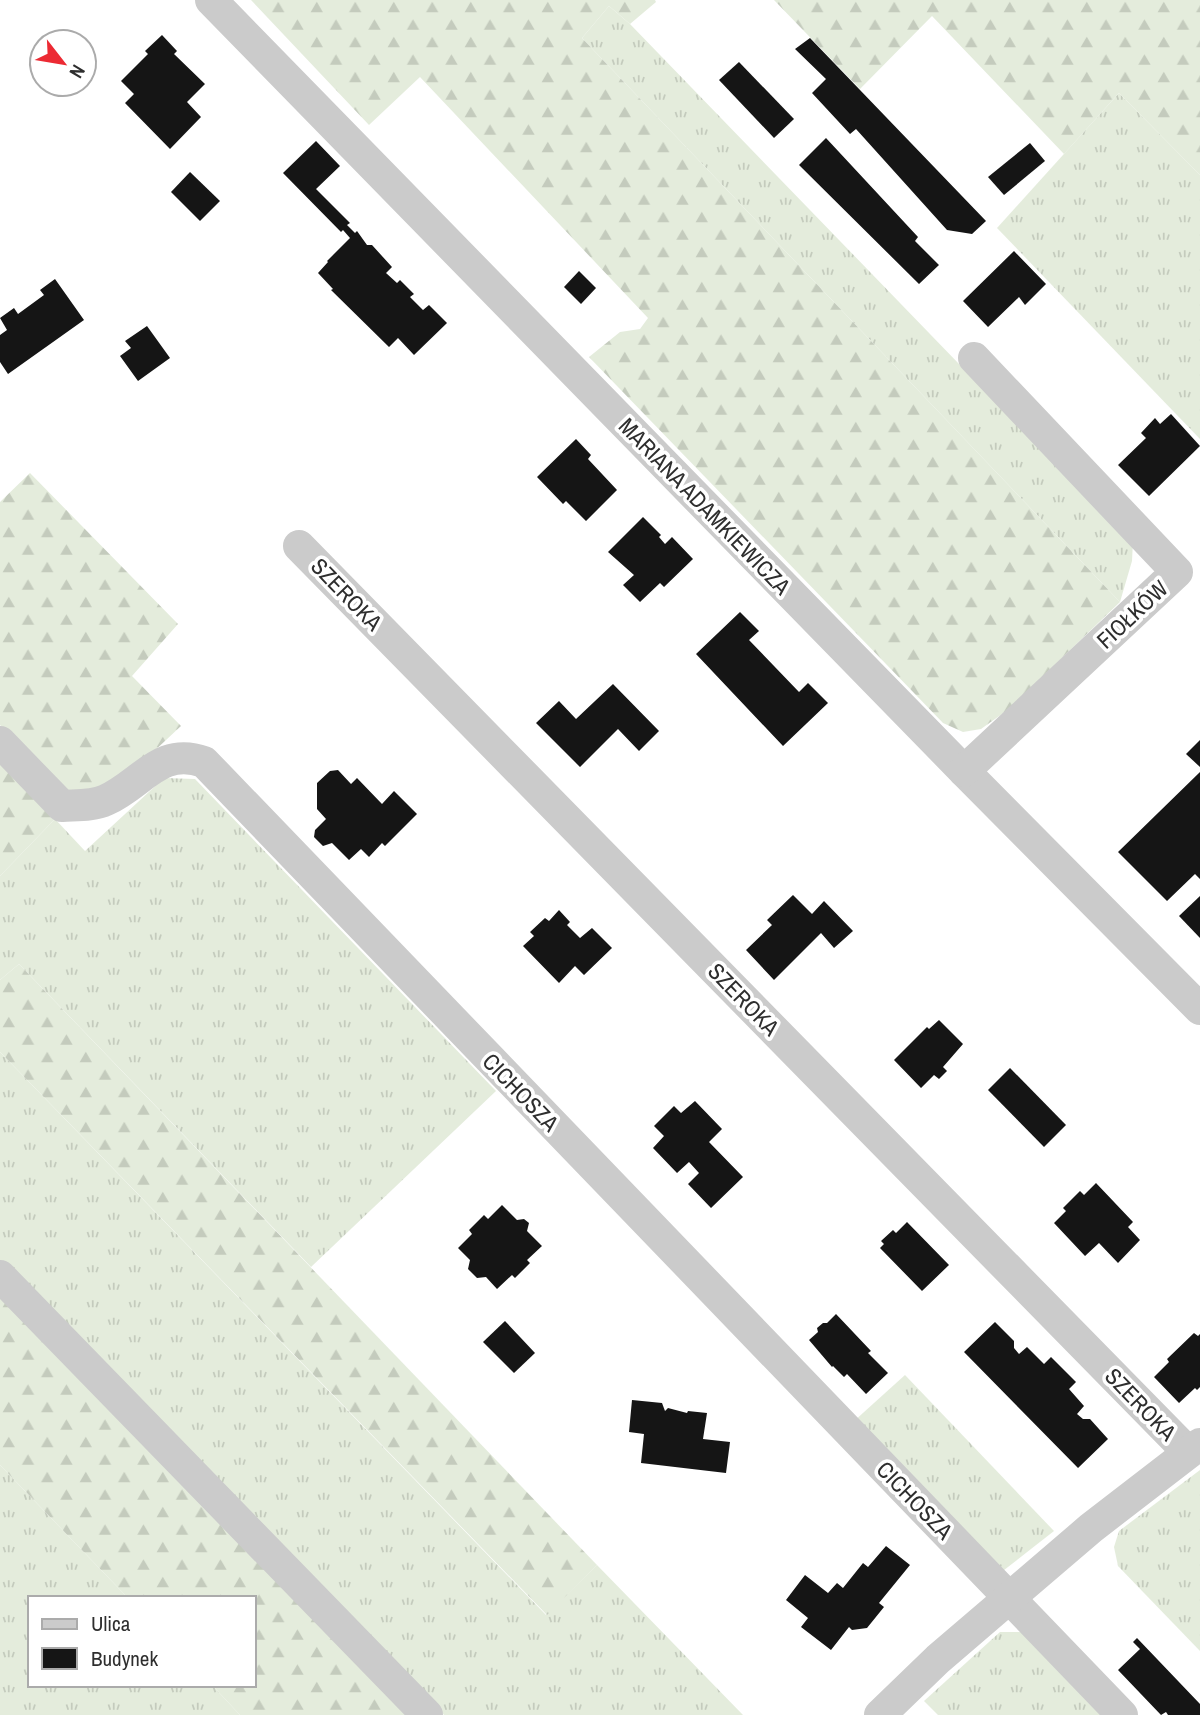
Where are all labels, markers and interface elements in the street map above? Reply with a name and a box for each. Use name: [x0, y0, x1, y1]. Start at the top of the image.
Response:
north arrow: [28, 28, 98, 98]
text: N: [64, 60, 92, 83]
street label: MARIANA ADAMKIEWICZA: [612, 411, 798, 602]
street label: SZEROKA: [305, 551, 390, 637]
street label: FIOŁKÓW: [1090, 573, 1175, 655]
street label: SZEROKA: [702, 956, 787, 1042]
street label: CICHOSZA: [476, 1046, 566, 1138]
street label: SZEROKA: [1099, 1361, 1184, 1447]
street label: CICHOSZA: [870, 1454, 960, 1546]
legend: [28, 1596, 256, 1687]
text: Ulica: [91, 1609, 131, 1638]
text: Budynek: [91, 1644, 158, 1673]

